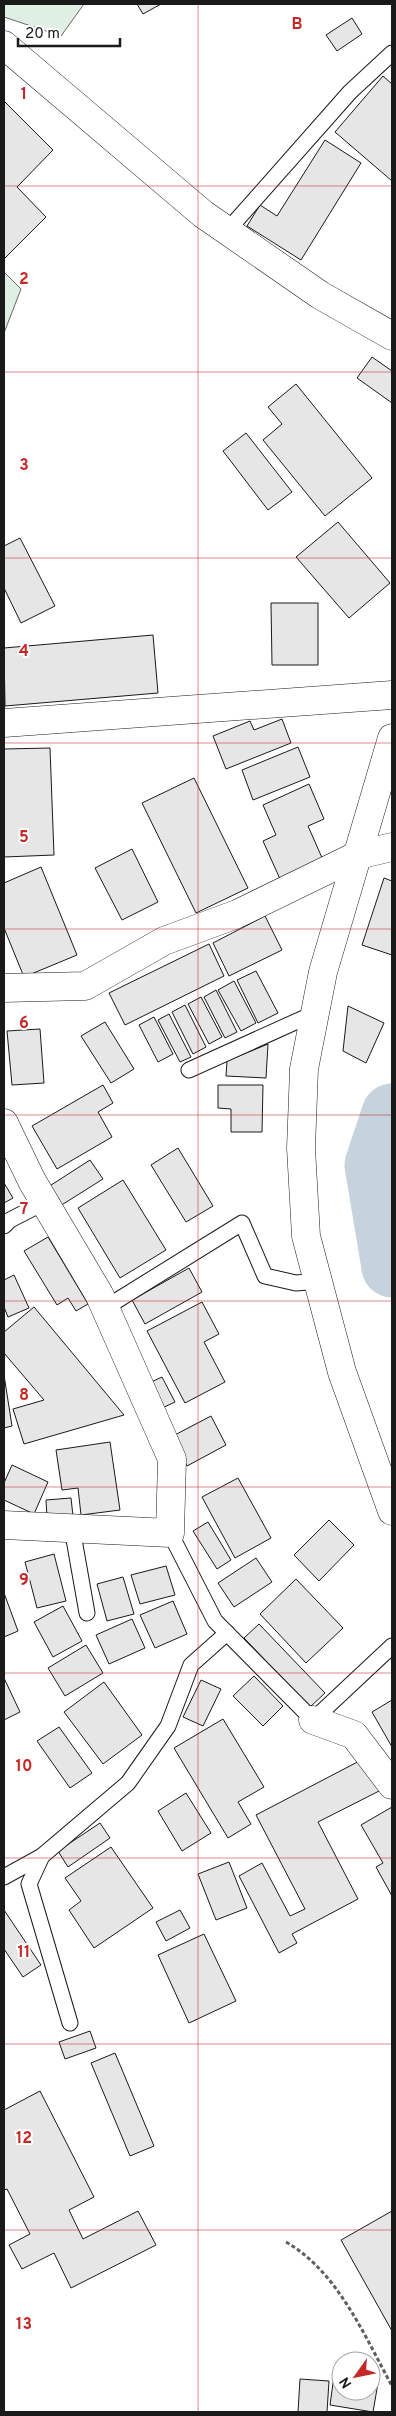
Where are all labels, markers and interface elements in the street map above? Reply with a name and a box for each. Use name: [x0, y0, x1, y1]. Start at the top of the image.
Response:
scale bar: [18, 15, 120, 47]
text: B: [291, 15, 303, 35]
text: 20 m: [25, 25, 60, 44]
text: 1: [21, 85, 27, 105]
text: 2: [19, 270, 29, 290]
text: 3: [19, 456, 29, 476]
text: 4: [19, 642, 29, 662]
text: 5: [19, 828, 29, 848]
text: 6: [19, 1014, 29, 1034]
text: 7: [20, 1200, 28, 1220]
text: 8: [19, 1386, 29, 1406]
text: 9: [19, 1571, 29, 1591]
text: 10: [16, 1757, 32, 1777]
text: 11: [18, 1943, 30, 1963]
text: 12: [16, 2129, 32, 2149]
text: 13: [16, 2315, 32, 2335]
north arrow: [331, 2351, 381, 2401]
text: N: [336, 2373, 356, 2391]

